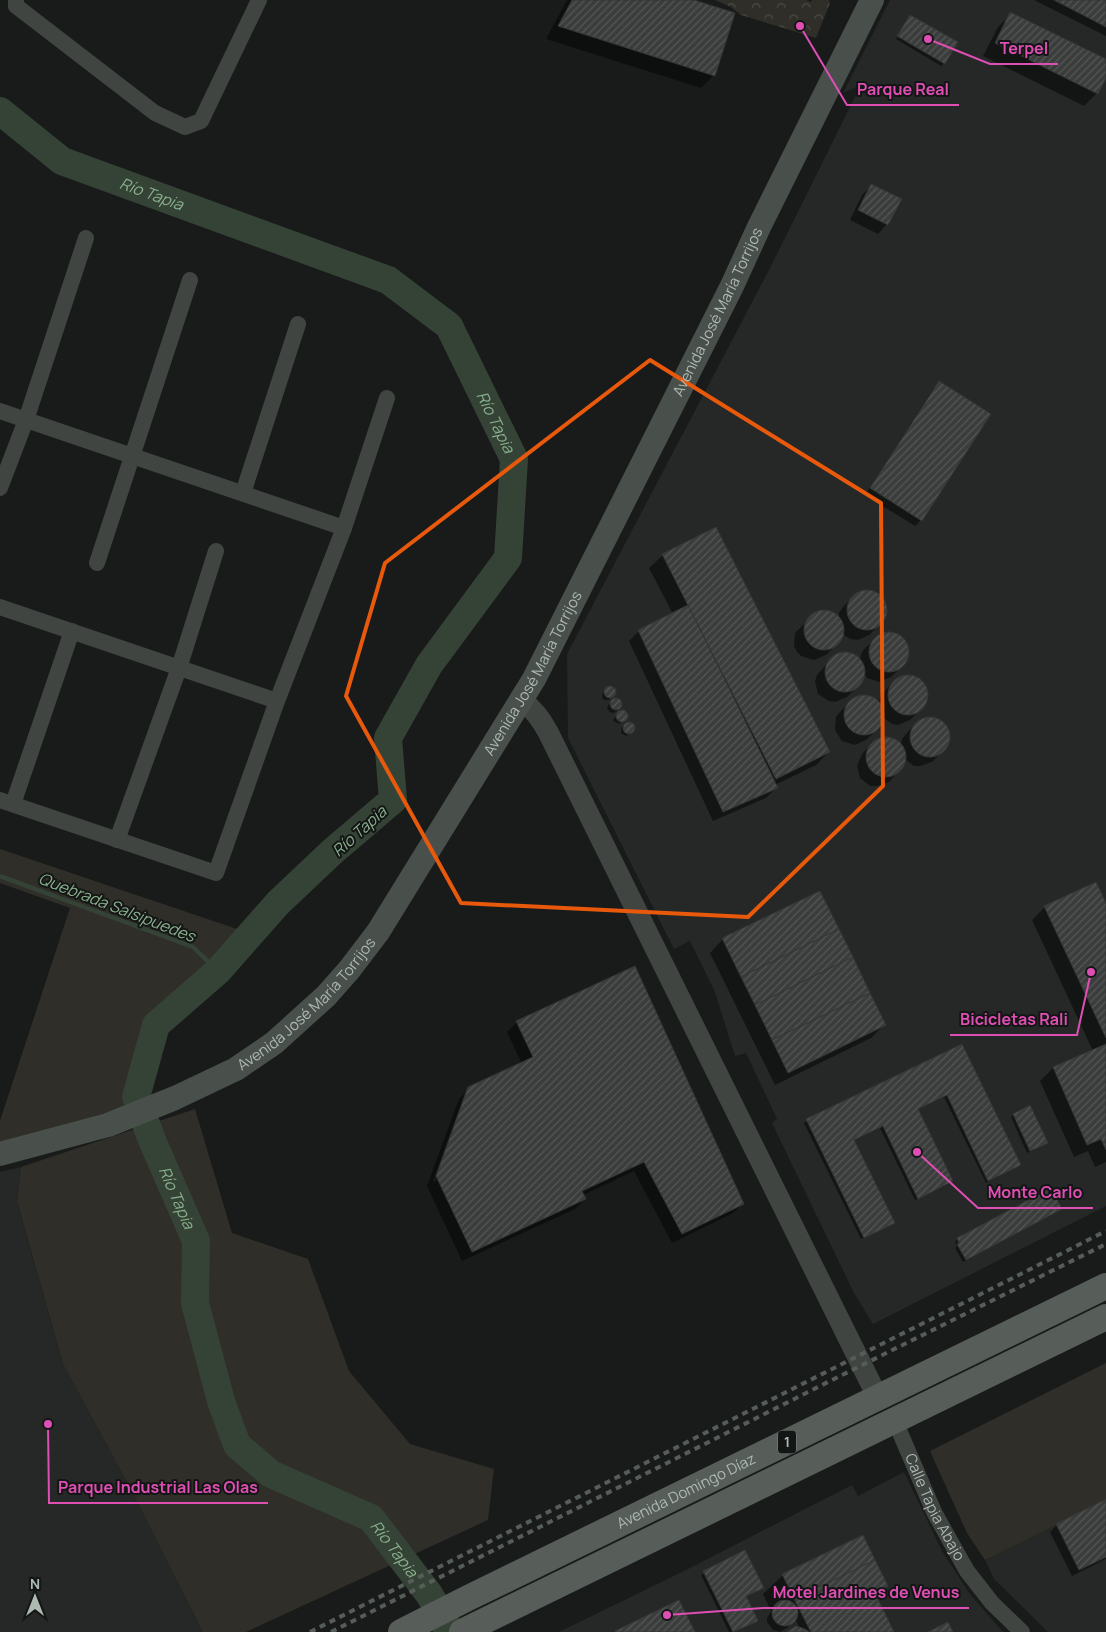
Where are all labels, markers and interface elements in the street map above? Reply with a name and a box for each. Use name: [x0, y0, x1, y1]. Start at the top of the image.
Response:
callout: Terpel: [990, 33, 1058, 64]
text: Terpel: [1000, 37, 1048, 59]
callout: Parque Real: [847, 74, 959, 105]
text: Parque Real: [857, 78, 949, 100]
water label: Río Tapia: [117, 172, 187, 216]
street label: Avenida José María Torrijos: [667, 224, 767, 400]
water label: Río Tapia: [472, 388, 521, 458]
street label: Avenida José María Torrijos: [478, 587, 587, 759]
water label: Río Tapia: [327, 800, 392, 861]
water label: Quebrada Salsipuedes: [36, 867, 200, 948]
street label: Avenida José María Torrijos: [233, 933, 380, 1075]
callout: Bicicletas Rali: [950, 1004, 1077, 1035]
text: Bicicletas Rali: [960, 1008, 1068, 1030]
water label: Río Tapia: [154, 1163, 201, 1233]
callout: Monte Carlo: [978, 1177, 1093, 1208]
text: Monte Carlo: [988, 1181, 1082, 1203]
road number: 1: [778, 1430, 796, 1454]
street label: Avenida Domingo Díaz: [613, 1448, 759, 1534]
street label: Calle Tapia Abajo: [900, 1450, 970, 1565]
callout: Parque Industrial Las Olas: [49, 1472, 268, 1503]
text: Parque Industrial Las Olas: [58, 1476, 258, 1498]
water label: Río Tapia: [366, 1516, 424, 1582]
north arrow: [10, 1572, 60, 1622]
text: N: [30, 1574, 40, 1593]
callout: Motel Jardines de Venus: [763, 1577, 969, 1608]
text: Motel Jardines de Venus: [773, 1581, 960, 1603]

